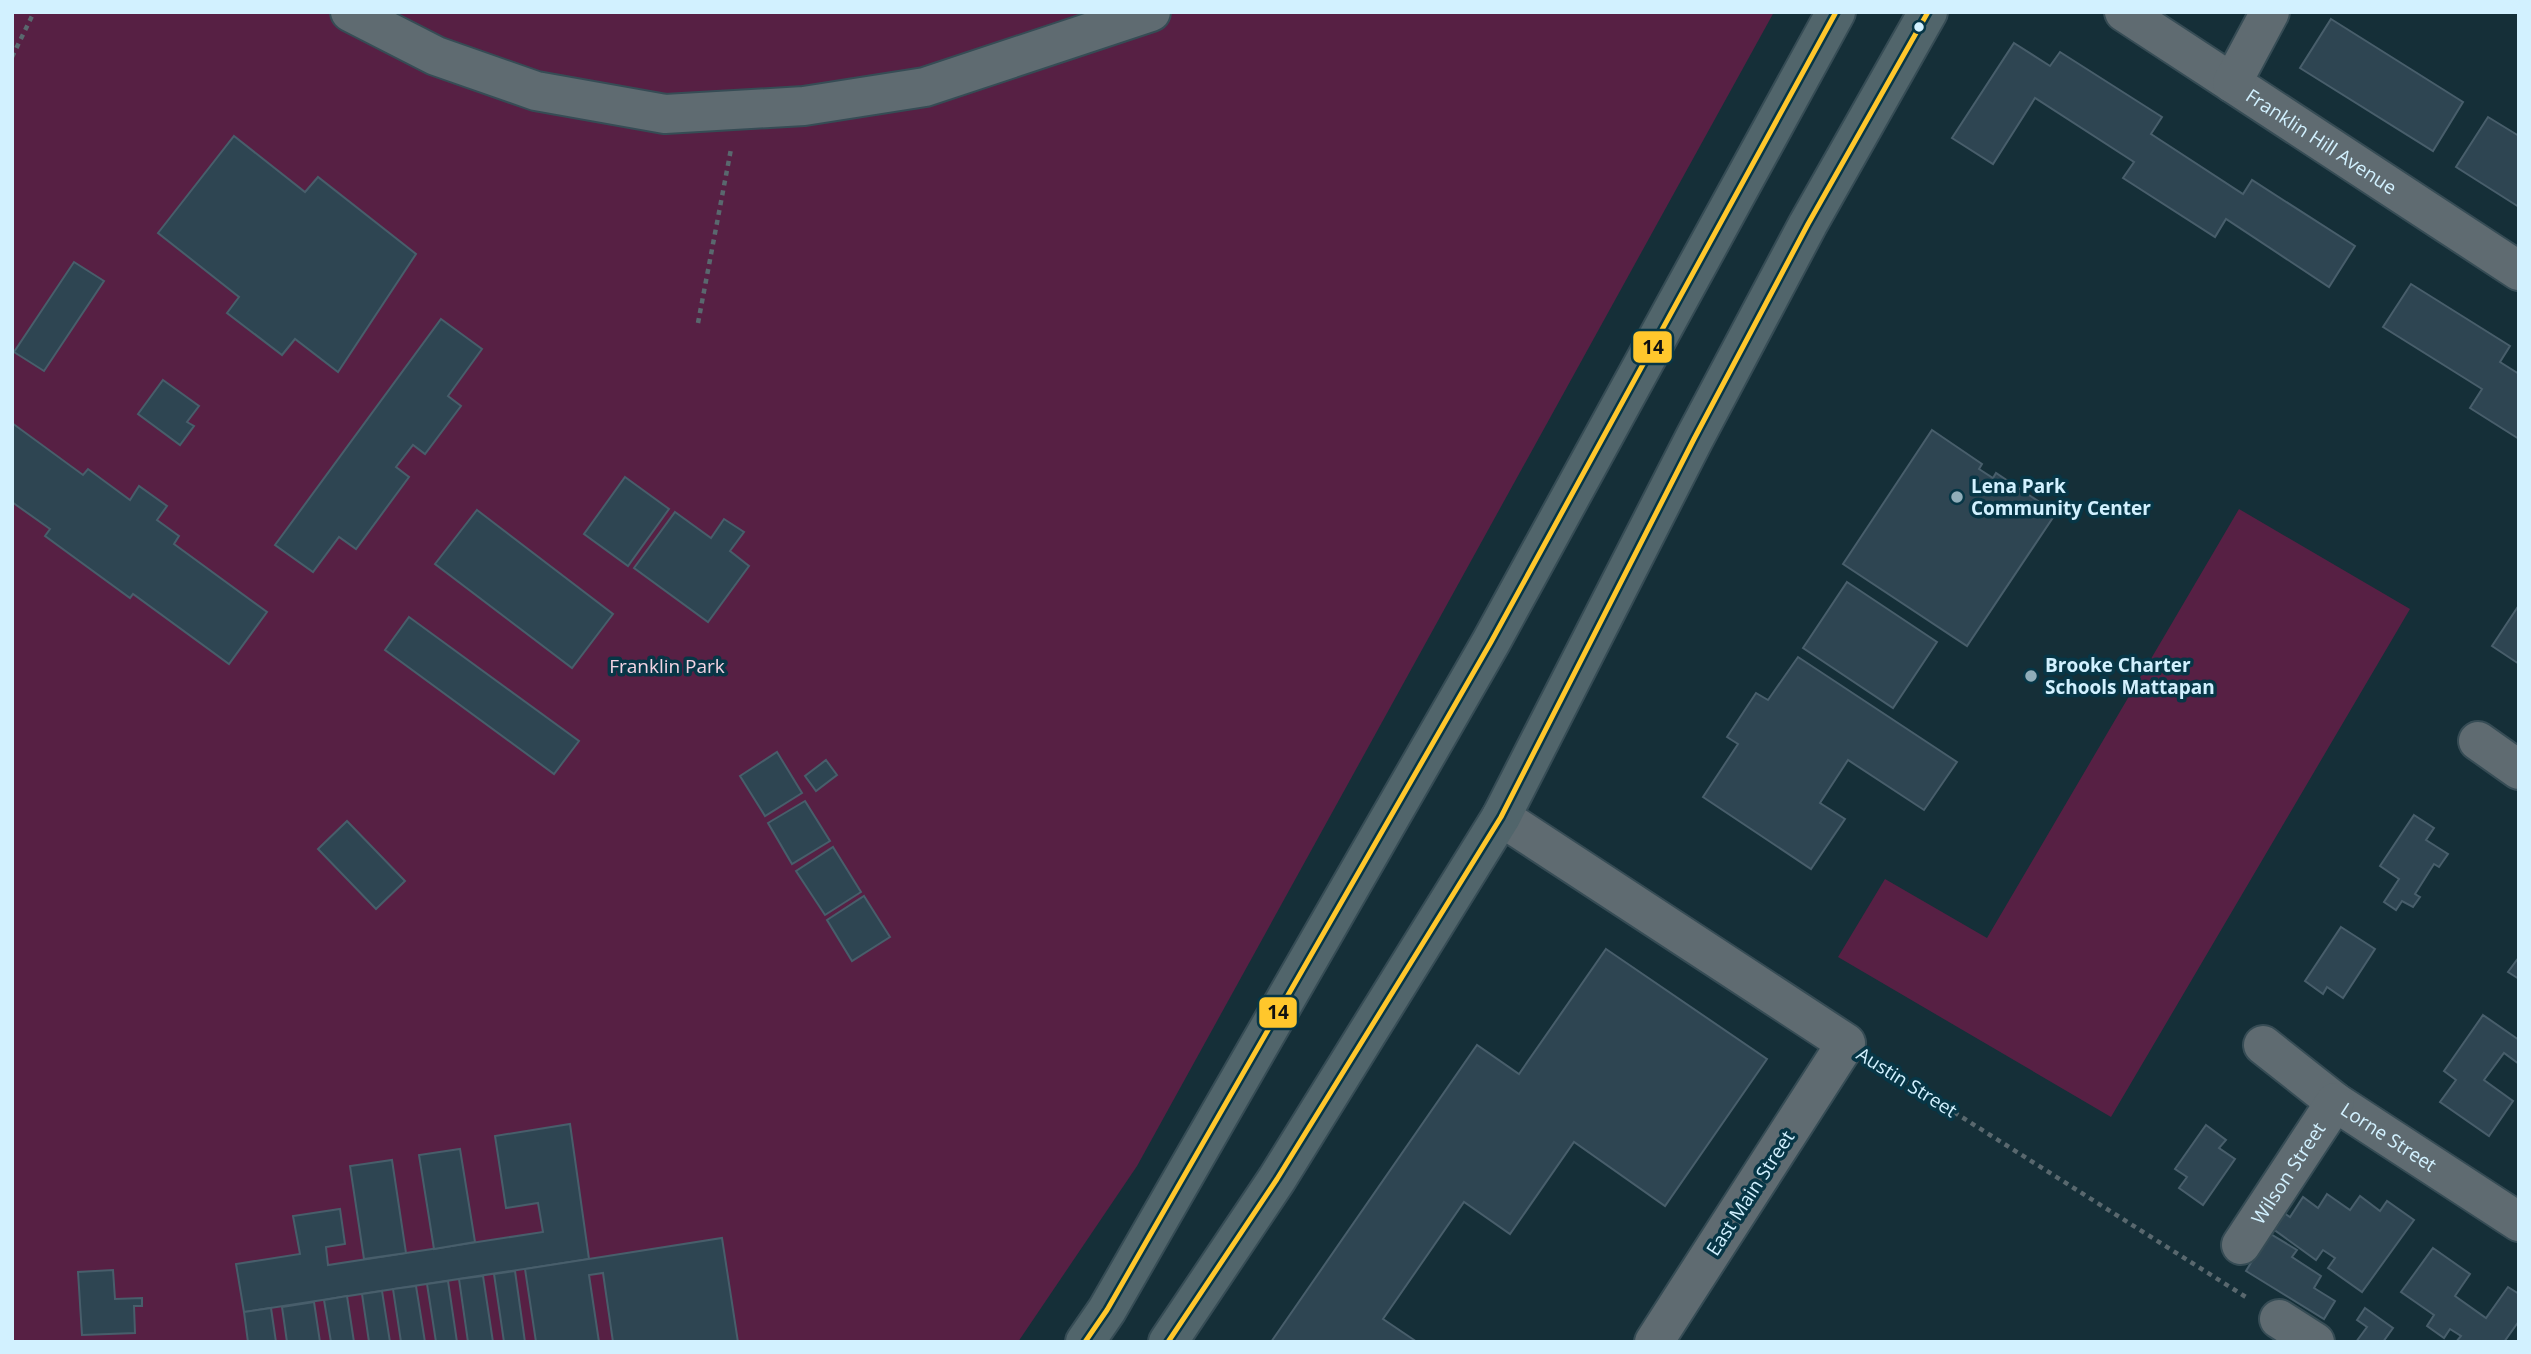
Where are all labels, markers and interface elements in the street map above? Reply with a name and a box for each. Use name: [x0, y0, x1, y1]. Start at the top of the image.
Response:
unlabelled marker: [1912, 20, 1926, 34]
street label: Franklin Hill Avenue: [2241, 82, 2402, 200]
line badge: 14: [1632, 330, 1673, 364]
text: 14: [1642, 334, 1664, 360]
place label: Lena Park Community Center: [1971, 473, 2151, 521]
marker: Lena Park Community Center: [1949, 489, 1965, 505]
place label: Brooke Charter Schools Mattapan: [2045, 652, 2215, 700]
park label: Franklin Park: [609, 653, 725, 679]
marker: Brooke Charter Schools Mattapan: [2023, 668, 2039, 684]
line badge: 14: [1258, 996, 1298, 1029]
text: 14: [1267, 999, 1289, 1025]
street label: Austin Street: [1852, 1041, 1962, 1123]
street label: Lorne Street: [2336, 1096, 2442, 1178]
street label: Wilson Street: [2245, 1117, 2331, 1229]
street label: East Main Street: [1700, 1125, 1800, 1260]

